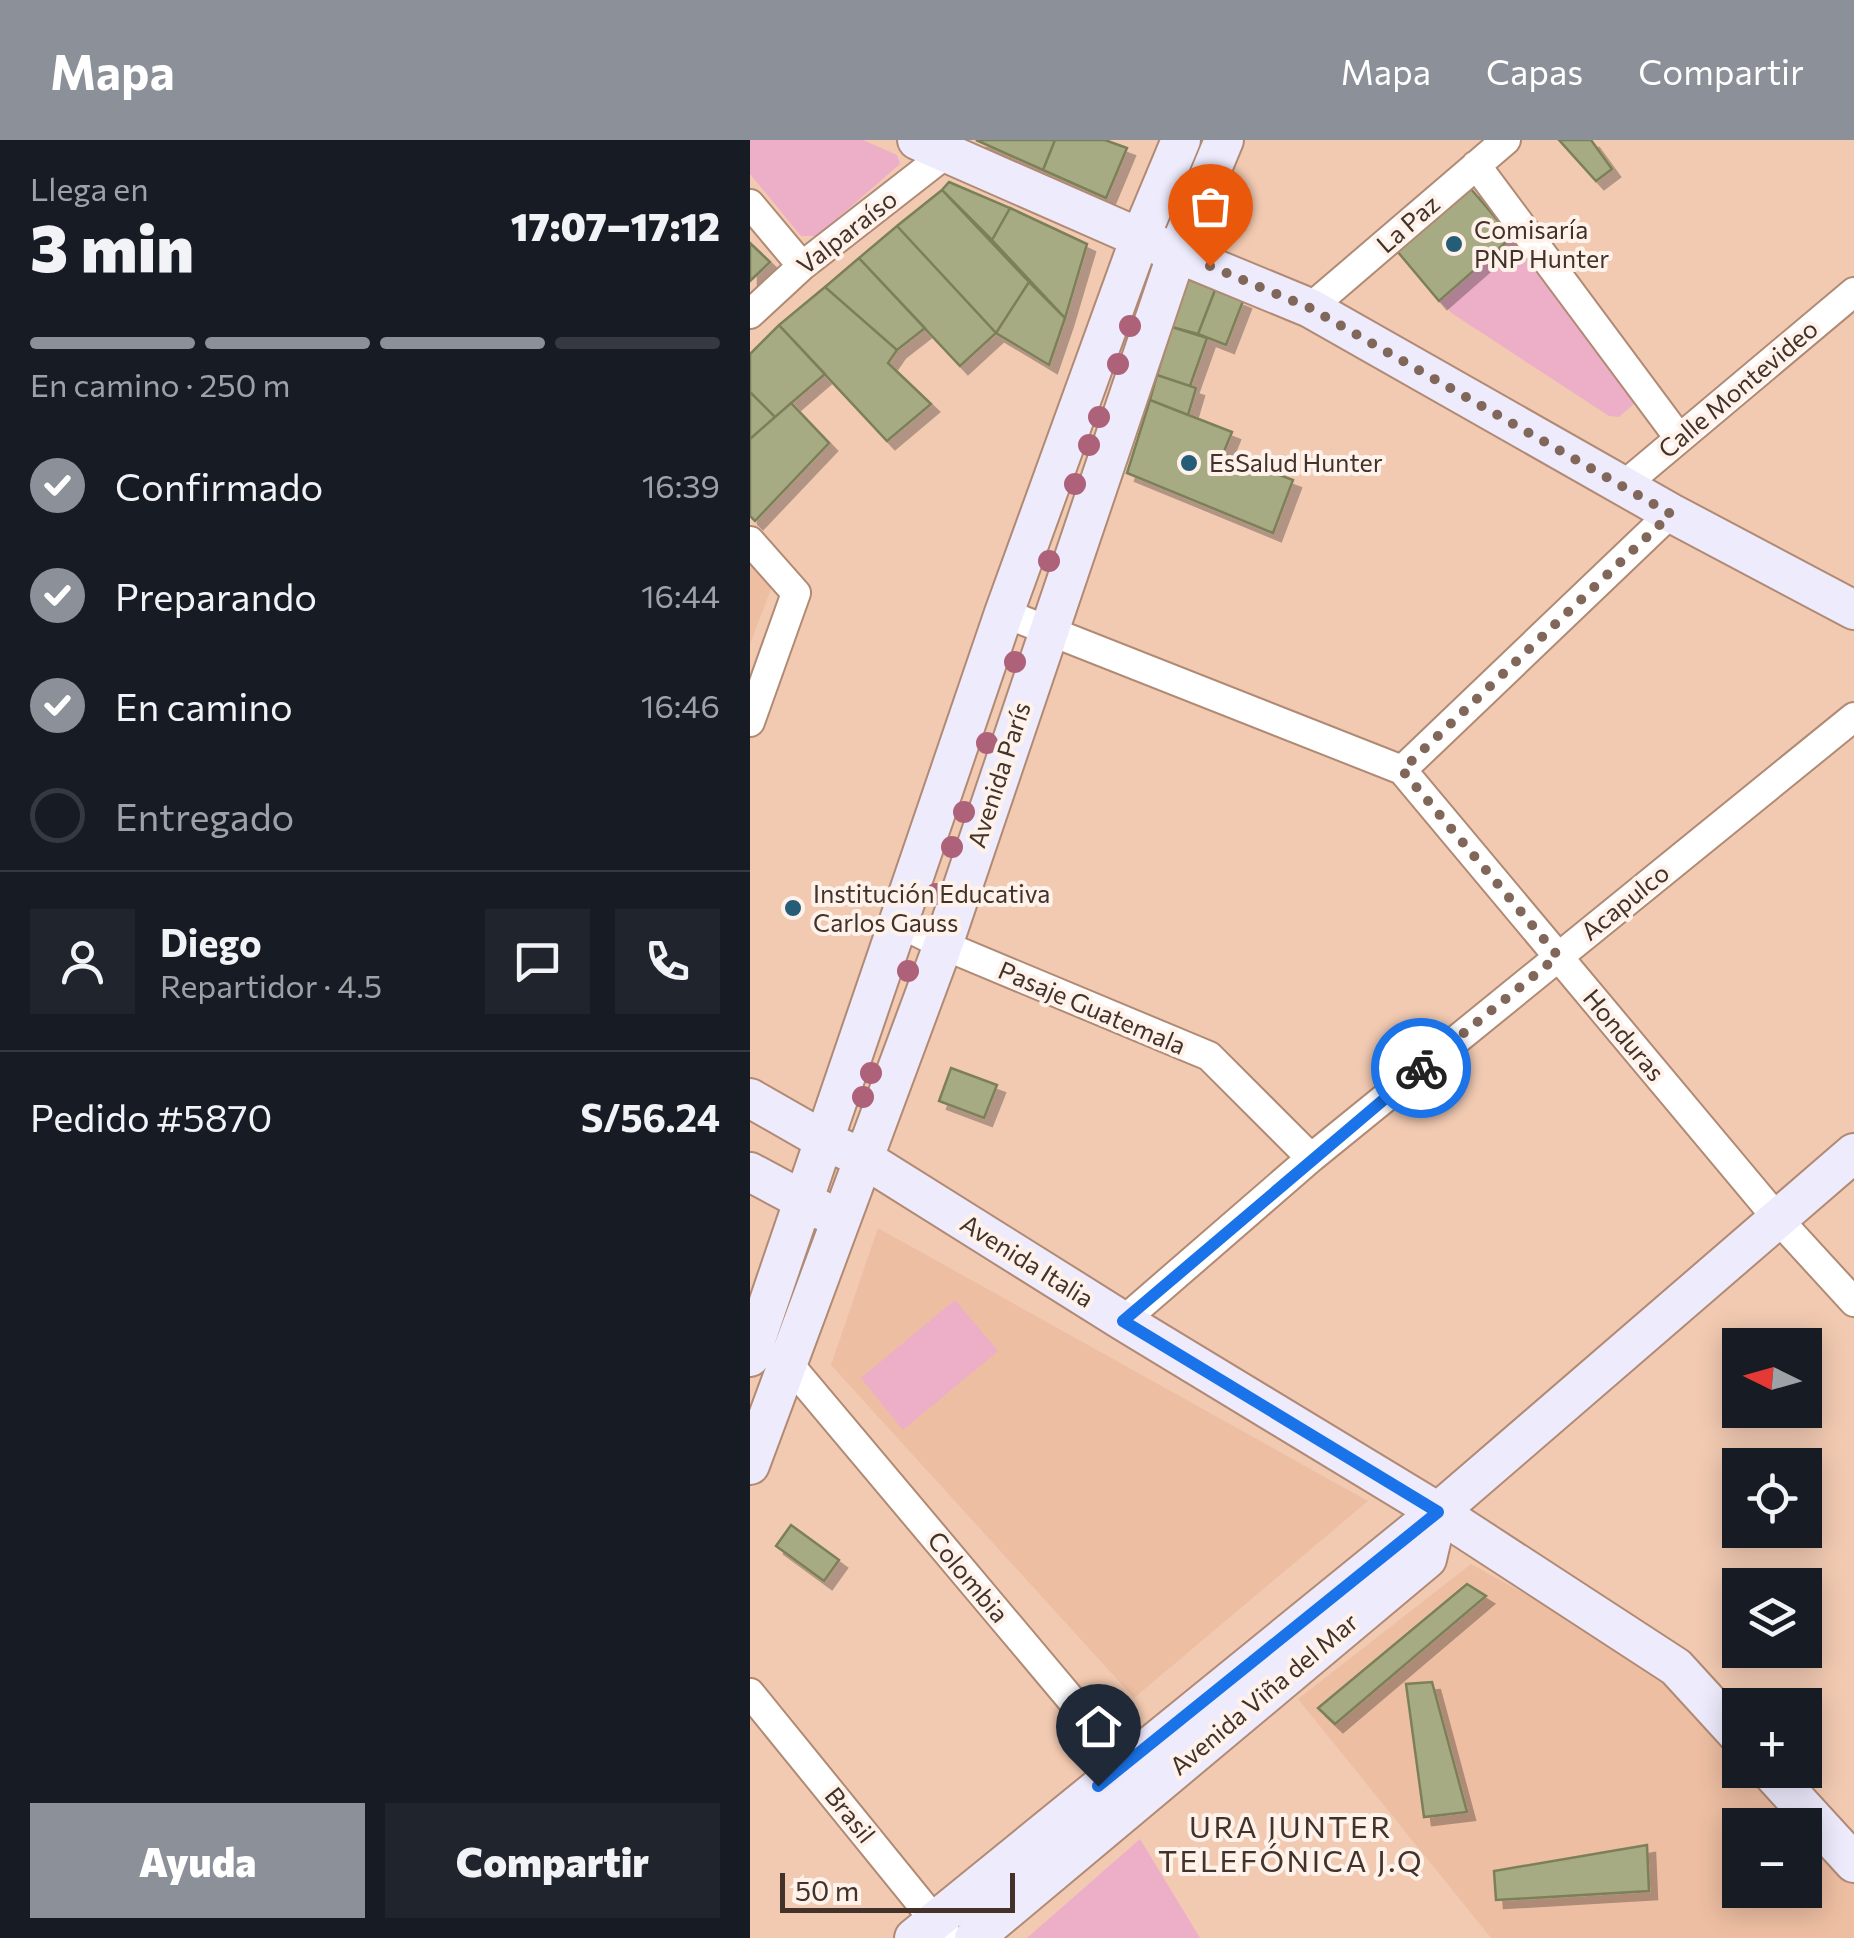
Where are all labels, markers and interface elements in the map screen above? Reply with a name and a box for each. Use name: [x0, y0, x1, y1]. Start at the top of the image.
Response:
text: Mapa: [50, 41, 175, 100]
text: Mapa: [1341, 49, 1431, 92]
text: Capas: [1486, 49, 1583, 92]
text: Compartir: [1638, 49, 1804, 92]
pin: [1168, 164, 1253, 267]
text: Llega en: [30, 168, 149, 208]
icon: bag: [1183, 179, 1238, 234]
street label: Valparaíso: [790, 183, 902, 280]
street label: La Paz: [1370, 188, 1445, 259]
text: 17:07–17:12: [511, 202, 720, 249]
text: 3 min: [30, 206, 194, 285]
place label: Comisaría PNP Hunter: [1474, 214, 1609, 273]
marker: Comisaría PNP Hunter: [1443, 233, 1465, 255]
street label: Calle Montevideo: [1652, 313, 1823, 464]
text: En camino · 250 m: [30, 364, 290, 404]
place label: EsSalud Hunter: [1209, 447, 1383, 477]
marker: EsSalud Hunter: [1178, 452, 1200, 474]
icon: check: [30, 458, 85, 513]
text: Confirmado: [115, 462, 323, 509]
text: 16:39: [642, 465, 720, 505]
icon: check: [30, 568, 85, 623]
text: Preparando: [115, 572, 317, 619]
text: 16:44: [641, 575, 720, 615]
icon: check: [30, 678, 85, 733]
text: En camino: [115, 682, 293, 729]
text: 16:46: [641, 685, 720, 725]
street label: Avenida París: [960, 698, 1036, 851]
text: Entregado: [115, 792, 294, 839]
street label: Acapulco: [1574, 857, 1674, 946]
place label: Institución Educativa Carlos Gauss: [813, 878, 1050, 937]
marker: Institución Educativa Carlos Gauss: [782, 897, 804, 919]
button: person: [30, 909, 135, 1014]
button: chat: [485, 909, 590, 1014]
button: phone: [615, 909, 720, 1014]
text: Diego: [160, 918, 262, 965]
street label: Pasaje Guatemala: [994, 954, 1191, 1060]
text: Repartidor · 4.5: [160, 965, 382, 1005]
street label: Honduras: [1578, 982, 1672, 1086]
courier: [1371, 1018, 1471, 1118]
icon: bike: [1394, 1041, 1449, 1096]
text: Pedido #5870: [30, 1093, 272, 1140]
text: S/56.24: [580, 1093, 720, 1140]
street label: Avenida Italia: [956, 1207, 1100, 1313]
north arrow: [1722, 1328, 1822, 1428]
map controls: [1722, 1328, 1822, 1908]
button: locate: [1722, 1448, 1822, 1548]
street label: Colombia: [922, 1525, 1015, 1628]
button: layers: [1722, 1568, 1822, 1668]
street label: Avenida Viña del Mar: [1163, 1606, 1363, 1781]
pin: [1056, 1684, 1141, 1787]
button: +: [1722, 1688, 1822, 1788]
icon: home: [1071, 1699, 1126, 1754]
street label: Brasil: [819, 1780, 882, 1848]
button: Ayuda: [30, 1803, 365, 1918]
button: Compartir: [385, 1803, 720, 1918]
district label: URA JUNTER TELEFÓNICA J.Q: [1158, 1807, 1424, 1878]
button: −: [1722, 1808, 1822, 1908]
scale bar: [780, 1868, 1015, 1912]
text: 50 m: [795, 1873, 859, 1907]

